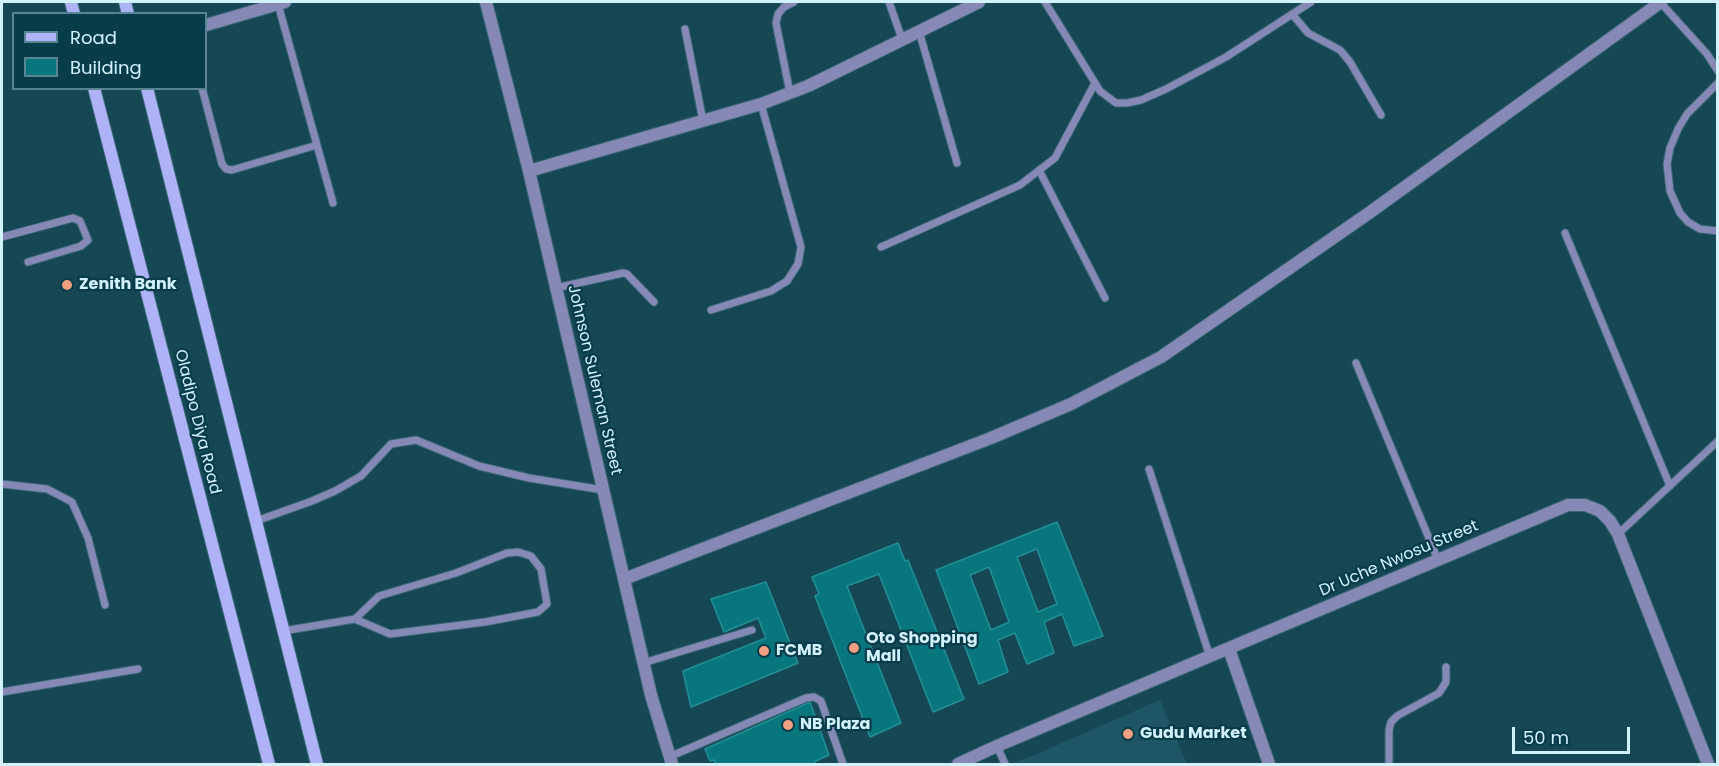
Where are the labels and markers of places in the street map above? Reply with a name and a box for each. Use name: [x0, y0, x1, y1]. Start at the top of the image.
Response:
place label: Zenith Bank: [79, 275, 177, 295]
marker: Zenith Bank: [60, 278, 74, 292]
place label: Oto Shopping Mall: [866, 629, 978, 667]
place label: FCMB: [776, 641, 822, 661]
marker: Oto Shopping Mall: [847, 641, 861, 655]
marker: FCMB: [757, 644, 771, 658]
place label: NB Plaza: [800, 715, 870, 735]
marker: NB Plaza: [781, 718, 795, 732]
place label: Gudu Market: [1140, 724, 1247, 744]
marker: Gudu Market: [1121, 727, 1135, 741]

